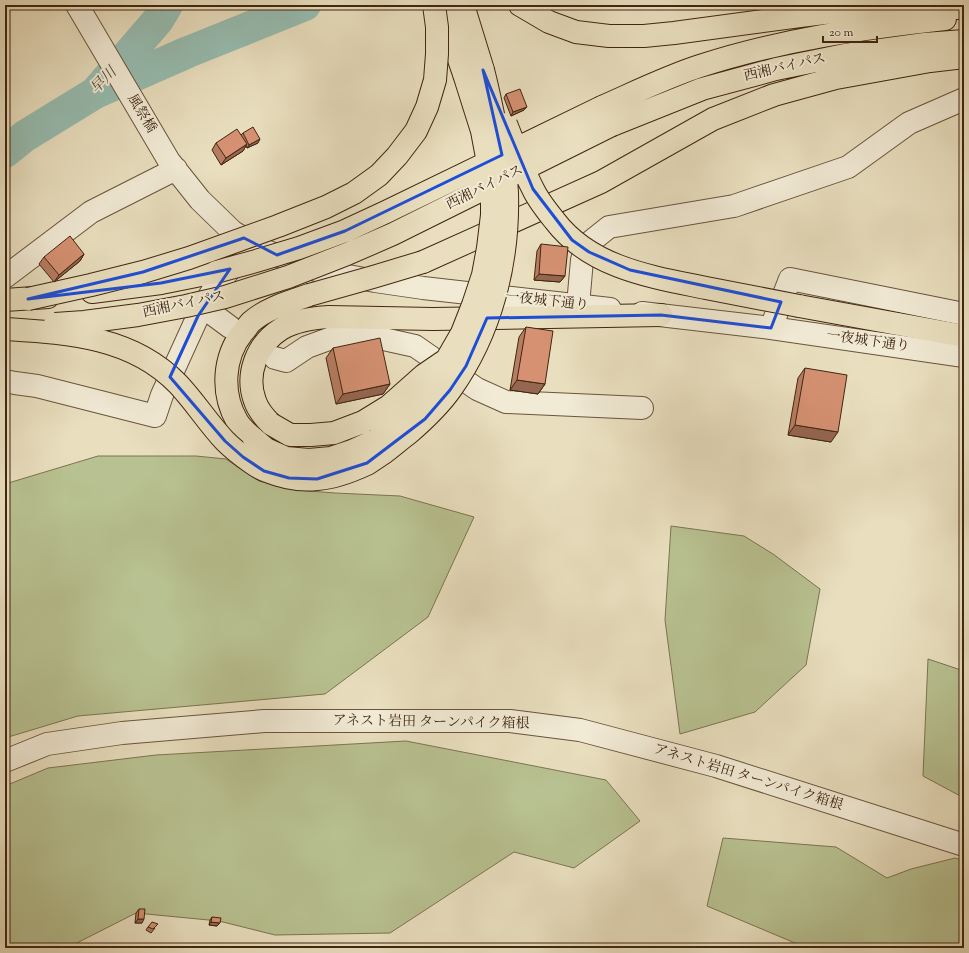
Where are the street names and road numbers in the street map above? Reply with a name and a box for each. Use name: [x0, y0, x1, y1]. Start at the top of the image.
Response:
street label: 西湘バイパス: [742, 49, 828, 87]
street label: 風祭橋: [122, 91, 160, 137]
street label: 西湘バイパス: [443, 161, 527, 215]
street label: 西湘バイパス: [141, 287, 227, 323]
street label: 一夜城下通り: [504, 288, 590, 316]
street label: 一夜城下通り: [825, 326, 911, 358]
street label: アネスト岩田 ターンパイク箱根: [332, 711, 530, 735]
street label: アネスト岩田 ターンパイク箱根: [651, 740, 845, 816]

